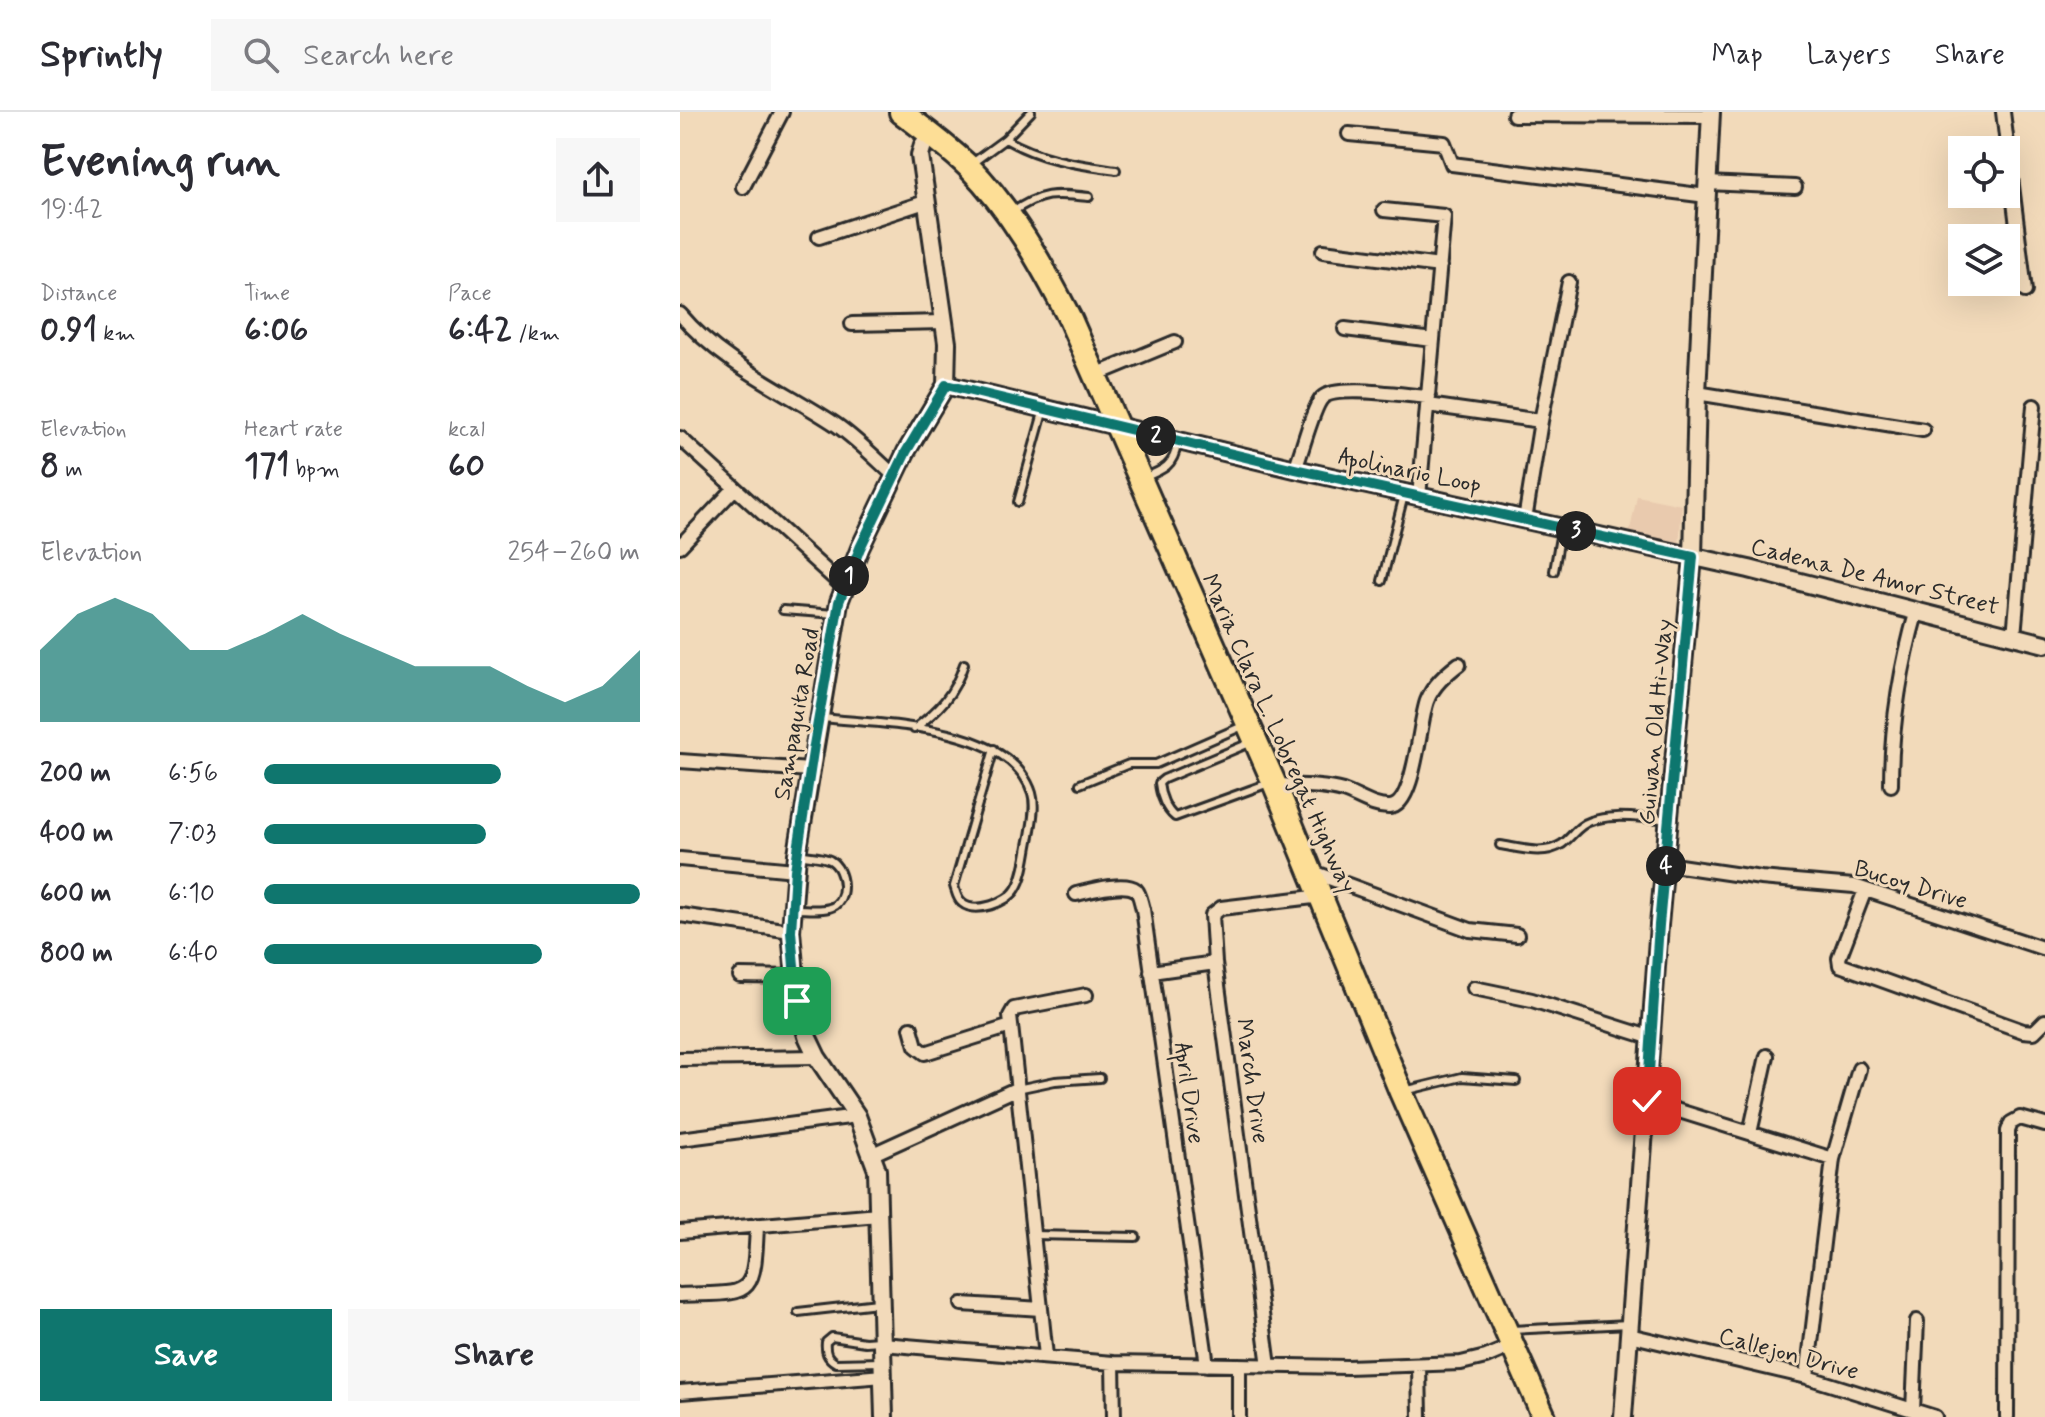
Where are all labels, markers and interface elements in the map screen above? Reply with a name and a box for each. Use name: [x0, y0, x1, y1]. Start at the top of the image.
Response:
search box: [211, 19, 771, 91]
text: Sprintly: [40, 31, 163, 80]
icon: search: [239, 33, 283, 77]
text: Search here: [303, 36, 454, 75]
text: Map: [1712, 37, 1763, 74]
text: Layers: [1807, 37, 1891, 74]
text: Share: [1935, 37, 2005, 74]
text: Evening run: [40, 134, 280, 192]
map controls: [1948, 136, 2020, 296]
button: locate: [1948, 136, 2020, 208]
button: share: [556, 138, 640, 222]
text: 19:42: [40, 193, 103, 227]
button: layers: [1948, 224, 2020, 296]
text: Distance: [40, 280, 117, 308]
text: Time: [244, 280, 290, 308]
text: Pace: [448, 280, 492, 308]
text: 0.91: [40, 308, 97, 353]
text: 6:06: [244, 308, 308, 353]
text: 6:42: [448, 308, 512, 353]
text: km: [97, 320, 135, 348]
text: /km: [512, 320, 560, 348]
text: Elevation: [40, 416, 127, 444]
text: Heart rate: [244, 416, 343, 444]
text: kcal: [448, 416, 485, 444]
pin: 2: [1136, 416, 1176, 456]
text: 2: [1151, 422, 1161, 450]
street label: Apolinario Loop: [1335, 441, 1484, 505]
text: 8: [40, 444, 59, 489]
text: 171: [244, 444, 290, 489]
text: 60: [448, 444, 485, 489]
text: m: [59, 456, 83, 484]
text: bpm: [290, 456, 340, 484]
pin: 3: [1556, 511, 1596, 551]
text: 3: [1571, 517, 1581, 545]
street label: Cadena De Amor Street: [1747, 532, 2002, 623]
text: Elevation: [40, 536, 142, 570]
text: 254–260 m: [508, 536, 640, 570]
pin: 1: [829, 556, 869, 596]
text: 1: [844, 562, 854, 590]
street label: Maria Clara L. Lobregat Highway: [1193, 569, 1362, 898]
street label: Guiwan Old Hi-Way: [1632, 618, 1681, 827]
street label: Sampaguita Road: [767, 626, 828, 803]
text: 200 m: [40, 757, 111, 791]
text: 6:56: [168, 757, 218, 791]
text: 400 m: [40, 817, 113, 851]
text: 7:03: [168, 817, 216, 851]
pin: 4: [1646, 846, 1686, 886]
text: 4: [1660, 852, 1672, 880]
street label: Bucoy Drive: [1850, 853, 1971, 917]
text: 600 m: [40, 877, 112, 911]
text: 6:10: [168, 877, 215, 911]
text: 800 m: [40, 937, 113, 971]
text: 6:40: [168, 937, 218, 971]
pin: [763, 967, 831, 1035]
icon: arrive: [775, 979, 819, 1023]
street label: March Drive: [1227, 1017, 1276, 1146]
street label: April Drive: [1163, 1040, 1211, 1146]
pin: [1613, 1067, 1681, 1135]
icon: check: [1625, 1079, 1669, 1123]
button: Save: [40, 1309, 332, 1401]
button: Share: [348, 1309, 640, 1401]
street label: Callejon Drive: [1715, 1321, 1862, 1388]

